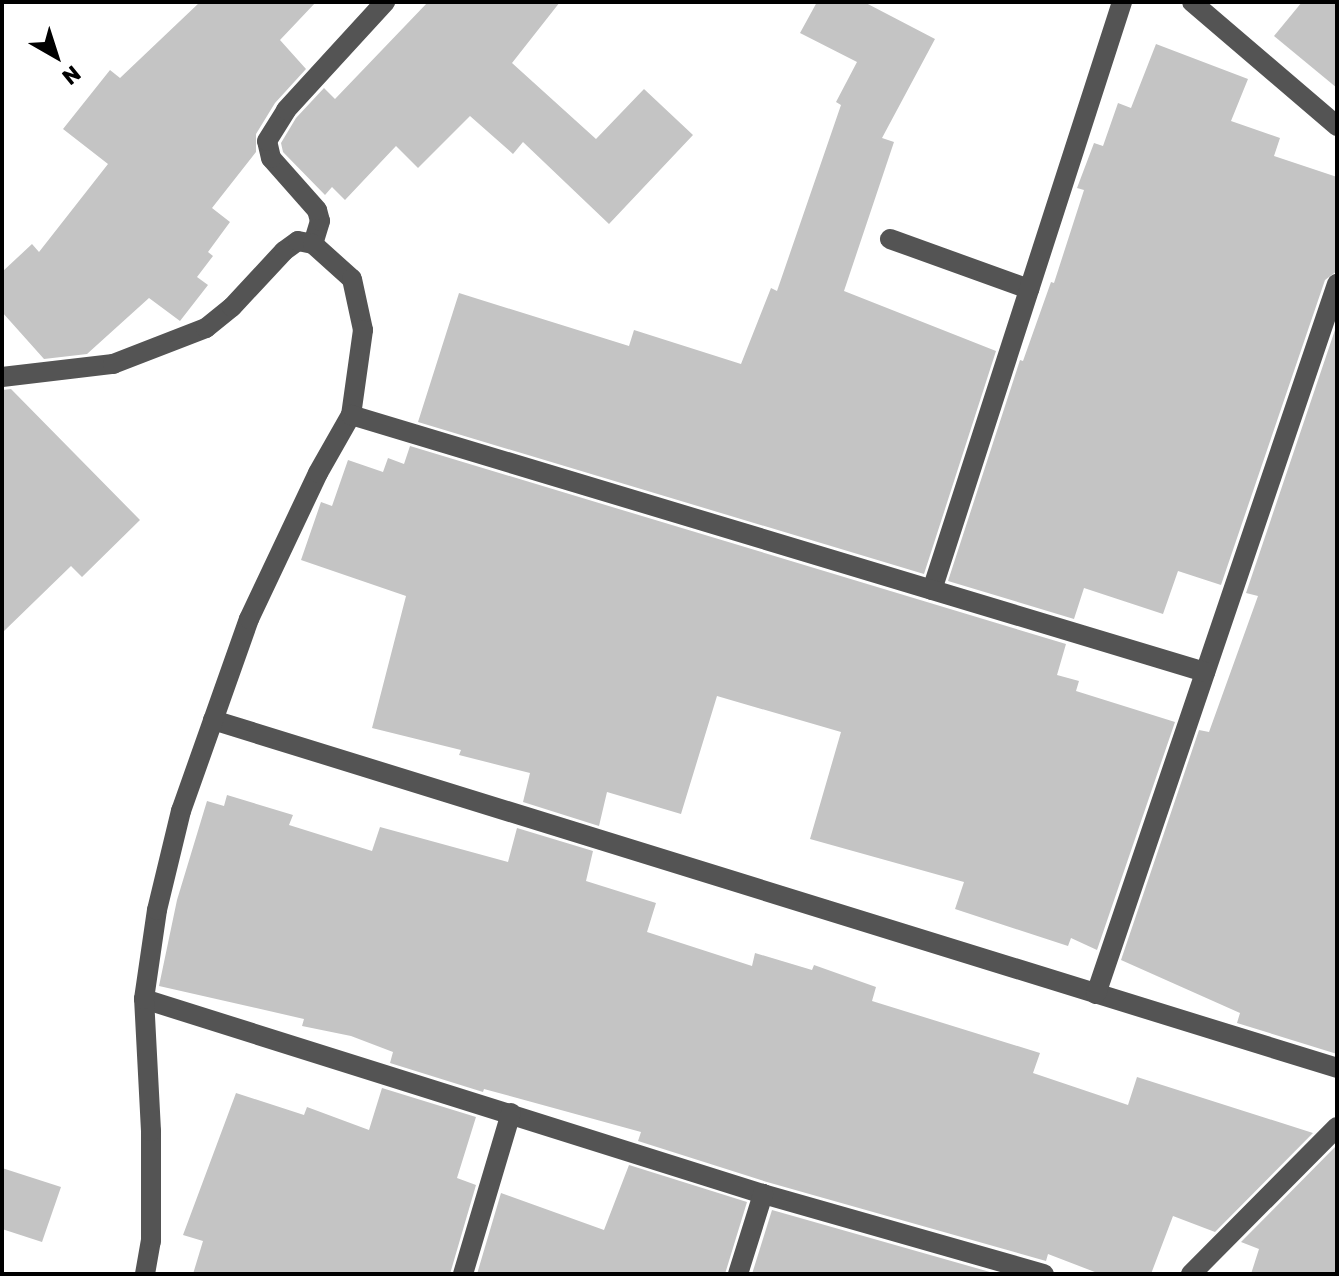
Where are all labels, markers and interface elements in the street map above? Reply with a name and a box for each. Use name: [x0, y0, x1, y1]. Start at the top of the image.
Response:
north arrow: [16, 16, 96, 96]
text: N: [57, 60, 86, 91]

